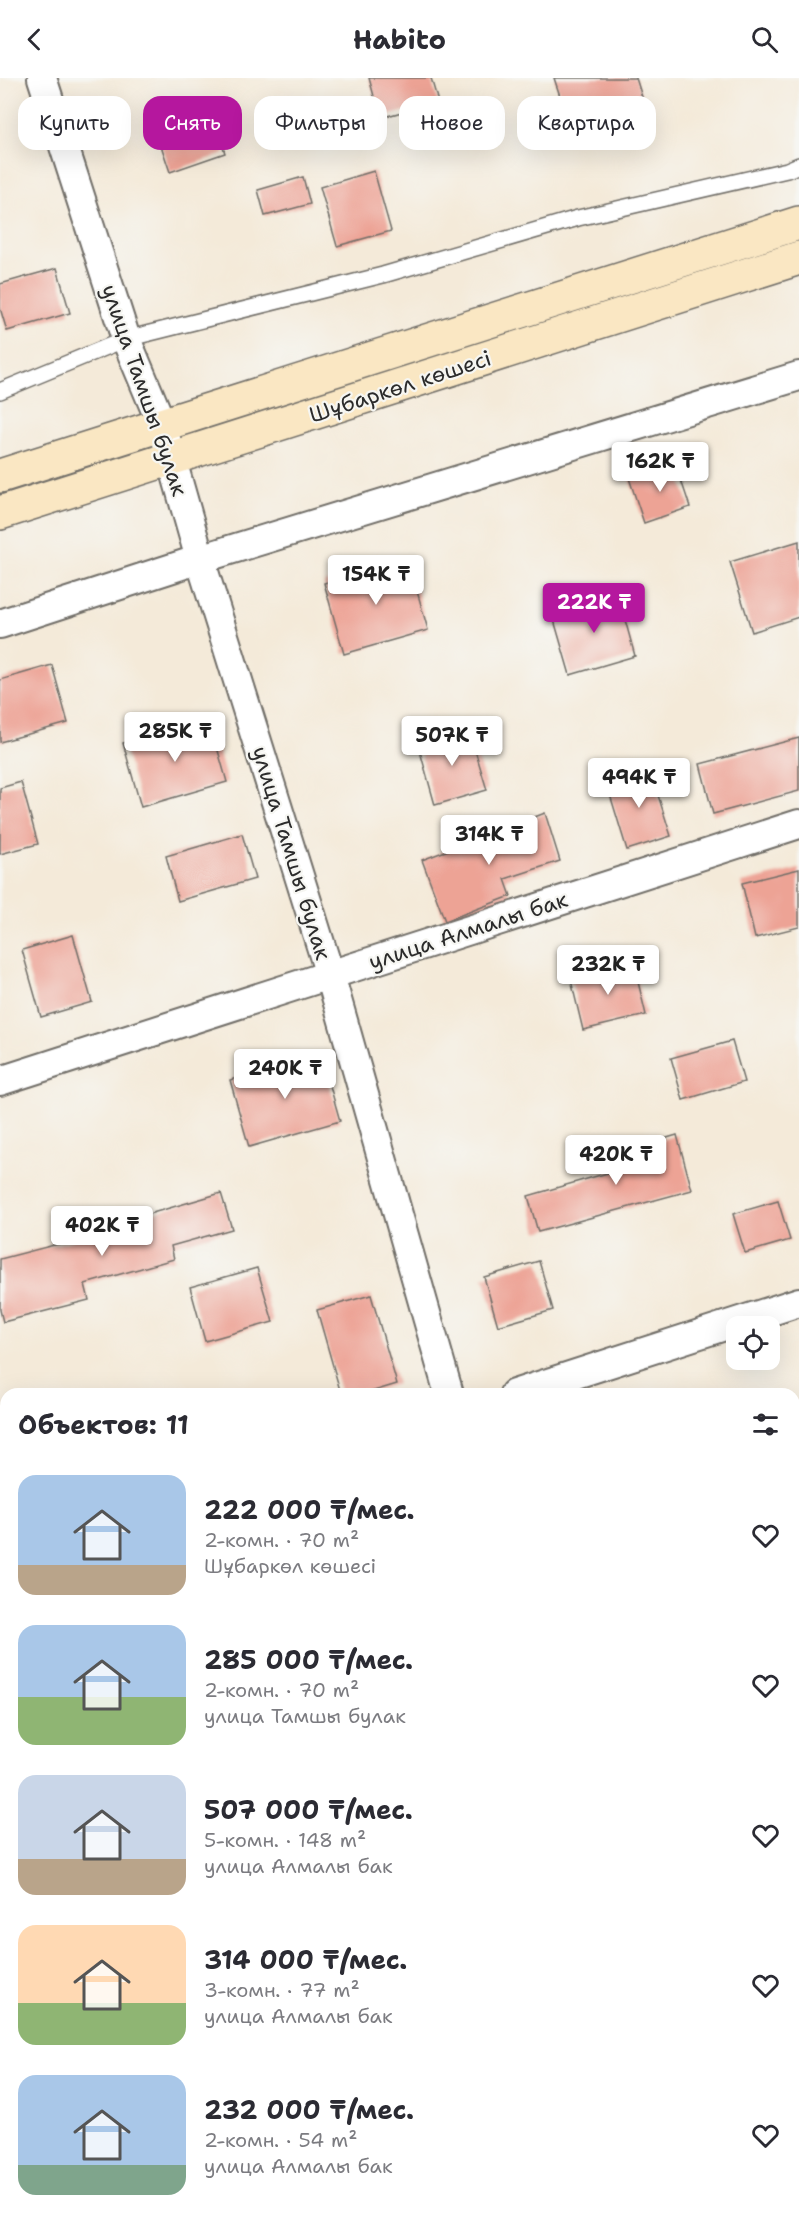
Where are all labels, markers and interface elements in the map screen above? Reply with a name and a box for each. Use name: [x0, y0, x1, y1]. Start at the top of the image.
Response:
text: Habito: [353, 21, 446, 58]
icon: back: [18, 23, 51, 56]
icon: search: [748, 23, 781, 56]
chip: Купить: [18, 96, 131, 150]
chip: Снять: [143, 96, 242, 150]
chip: Фильтры: [254, 96, 387, 150]
chip: Новое: [399, 96, 505, 150]
chip: Квартира: [517, 96, 656, 150]
street label: улица Тамшы булак: [95, 280, 194, 500]
street label: Шұбаркөл көшесі: [306, 343, 495, 430]
pin: 162K ₸: [611, 442, 709, 493]
text: 162K ₸: [626, 448, 694, 474]
pin: 154K ₸: [327, 555, 425, 606]
text: 154K ₸: [342, 561, 410, 587]
pin: 222K ₸: [545, 583, 643, 634]
text: 222K ₸: [557, 589, 631, 615]
pin: 285K ₸: [126, 712, 224, 763]
pin: 507K ₸: [403, 716, 501, 767]
text: 285K ₸: [138, 718, 212, 744]
text: 507K ₸: [416, 722, 488, 748]
street label: улица Тамшы булак: [245, 743, 338, 964]
pin: 494K ₸: [590, 758, 688, 809]
text: 494K ₸: [602, 764, 676, 790]
pin: 314K ₸: [440, 815, 538, 866]
text: 314K ₸: [455, 821, 523, 847]
street label: улица Алмалы бак: [365, 885, 572, 976]
pin: 232K ₸: [559, 945, 657, 996]
text: 232K ₸: [571, 951, 645, 977]
pin: 240K ₸: [236, 1049, 334, 1100]
text: 240K ₸: [248, 1055, 322, 1081]
pin: 420K ₸: [567, 1135, 665, 1186]
text: 420K ₸: [579, 1141, 653, 1167]
pin: 402K ₸: [53, 1206, 151, 1257]
text: 402K ₸: [65, 1212, 139, 1238]
map controls: [726, 1316, 780, 1370]
button: locate: [726, 1316, 780, 1370]
text: Объектов: 11: [18, 1407, 189, 1442]
icon: filters: [749, 1408, 782, 1441]
text: 222 000 ₸/мес.: [204, 1492, 415, 1527]
icon: home: [66, 1499, 138, 1571]
icon: heart: [749, 1519, 782, 1552]
text: 2-комн. · 70 m²: [204, 1527, 359, 1553]
text: Шұбаркөл көшесі: [204, 1553, 376, 1579]
text: 285 000 ₸/мес.: [204, 1642, 413, 1677]
icon: home: [66, 1649, 138, 1721]
icon: heart: [749, 1669, 782, 1702]
text: 2-комн. · 70 m²: [204, 1677, 359, 1703]
text: улица Тамшы булак: [204, 1703, 406, 1729]
text: 507 000 ₸/мес.: [204, 1792, 413, 1827]
icon: home: [66, 1799, 138, 1871]
icon: heart: [749, 1819, 782, 1852]
text: 5-комн. · 148 m²: [204, 1827, 366, 1853]
text: улица Алмалы бак: [204, 1853, 393, 1879]
text: 314 000 ₸/мес.: [204, 1942, 407, 1977]
icon: home: [66, 1949, 138, 2021]
icon: heart: [749, 1969, 782, 2002]
text: 3-комн. · 77 m²: [204, 1977, 360, 2003]
text: улица Алмалы бак: [204, 2003, 393, 2029]
text: 232 000 ₸/мес.: [204, 2092, 414, 2127]
icon: home: [66, 2099, 138, 2171]
icon: heart: [749, 2119, 782, 2152]
text: 2-комн. · 54 m²: [204, 2127, 358, 2153]
text: улица Алмалы бак: [204, 2153, 393, 2179]

